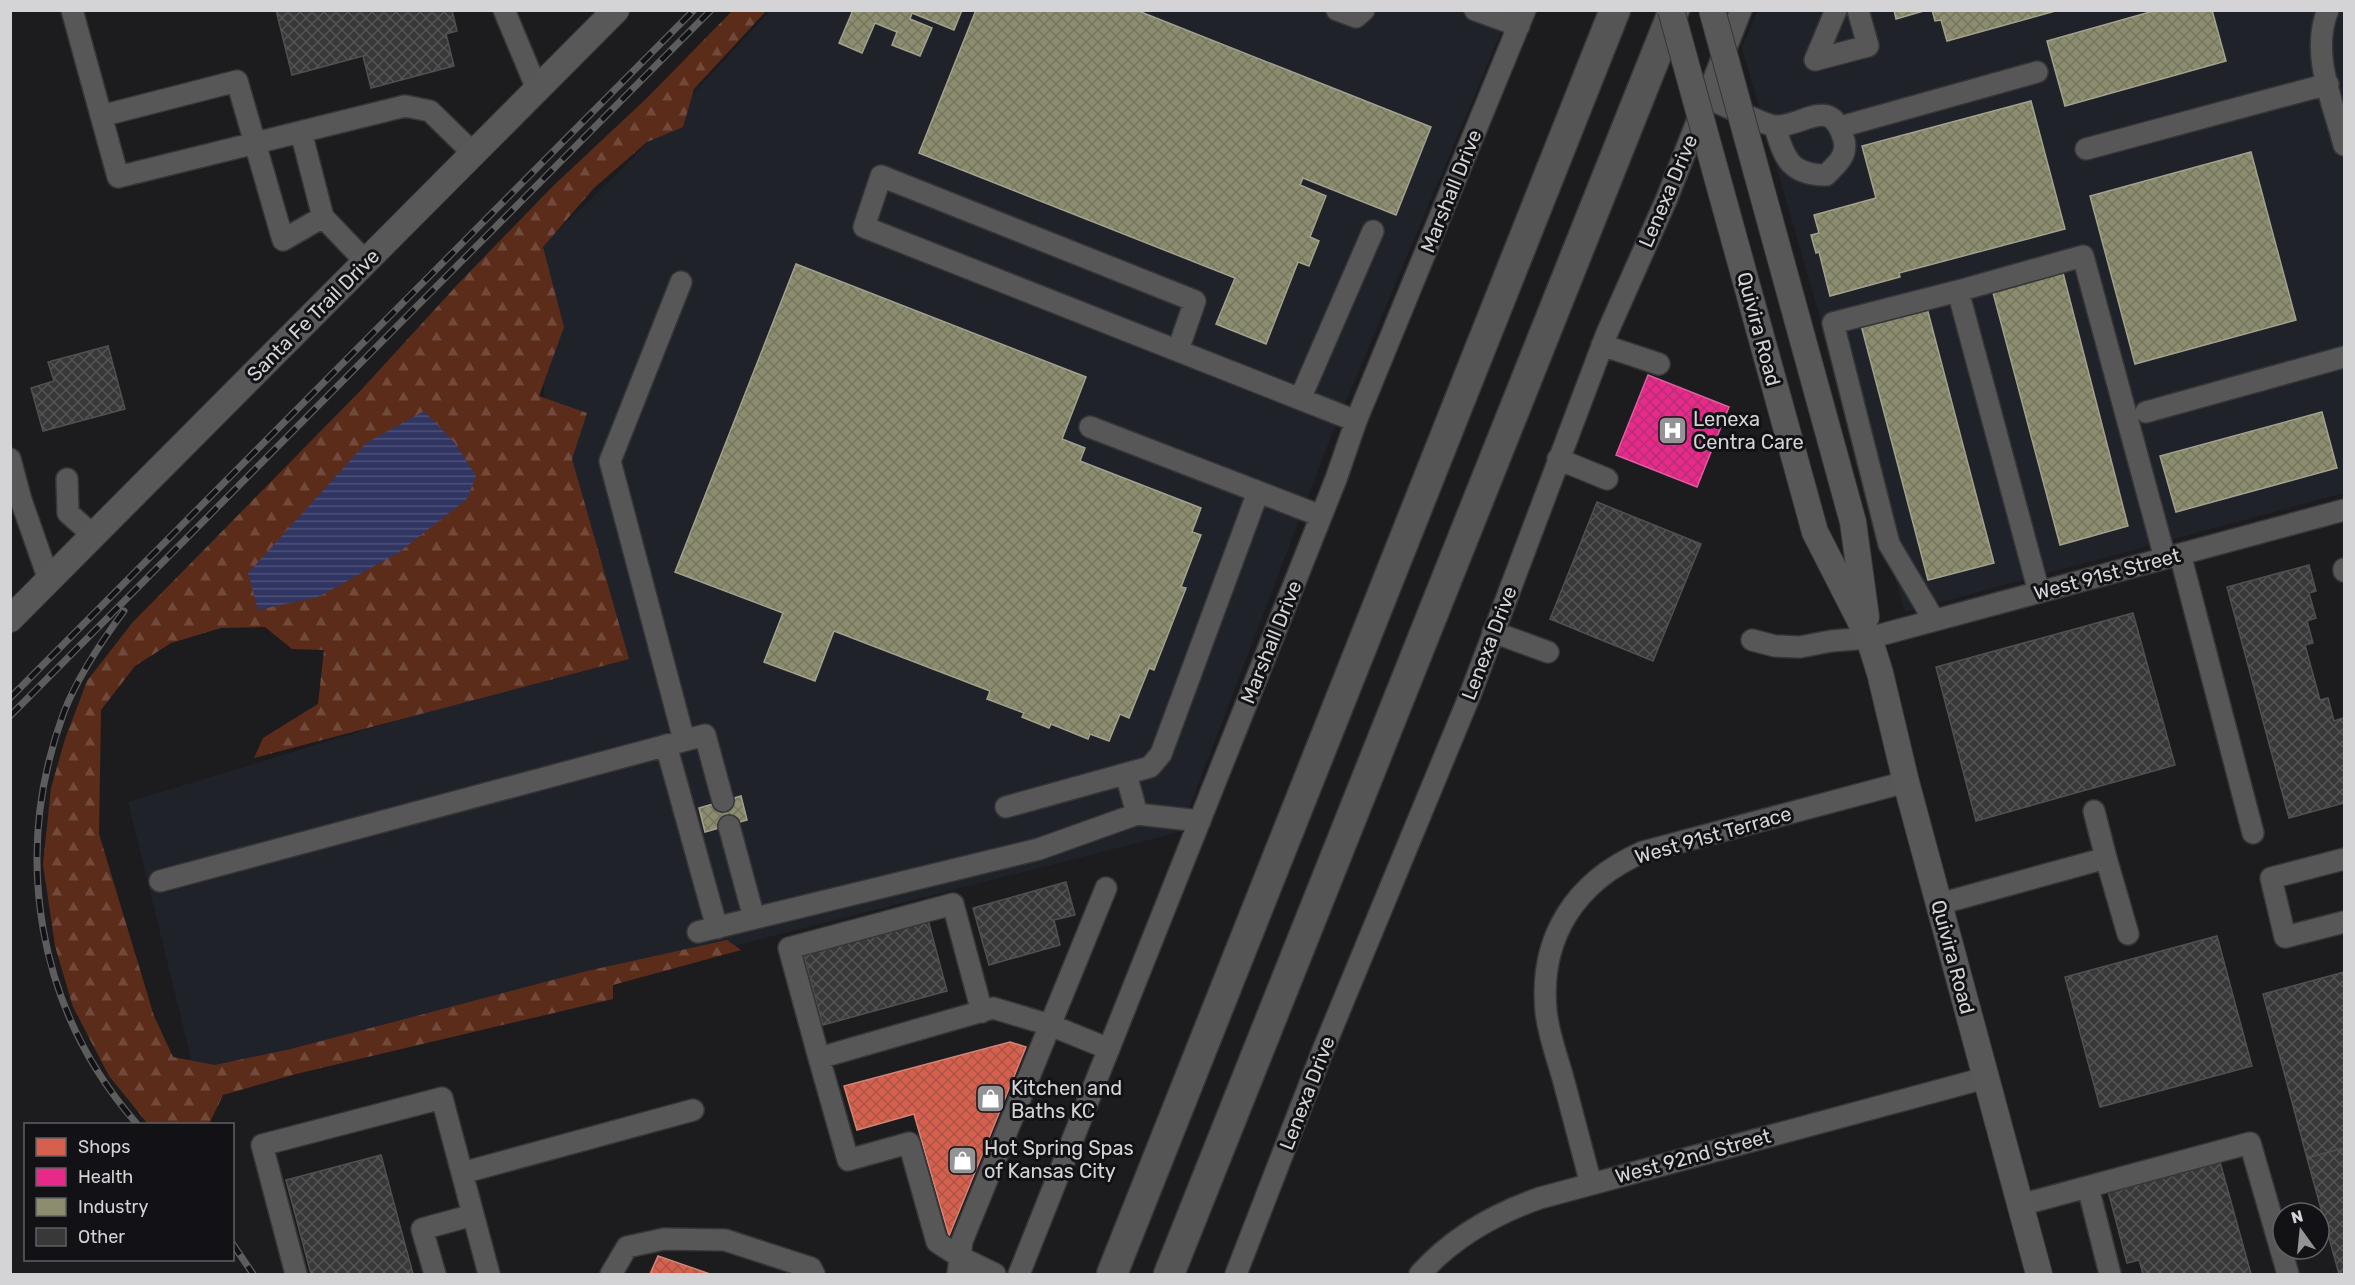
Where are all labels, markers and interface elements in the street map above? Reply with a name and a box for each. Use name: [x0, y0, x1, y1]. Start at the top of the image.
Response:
street label: Marshall Drive: [1415, 126, 1487, 256]
street label: Lenexa Drive: [1633, 131, 1703, 251]
street label: Santa Fe Trail Drive: [242, 244, 384, 386]
street label: Quivira Road: [1732, 269, 1786, 389]
place label: Lenexa Centra Care: [1693, 407, 1804, 454]
hospital icon: Lenexa Centra Care: [1656, 415, 1688, 447]
street label: West 91st Street: [2031, 543, 2183, 605]
street label: Marshall Drive: [1235, 577, 1307, 707]
street label: Lenexa Drive: [1456, 583, 1522, 703]
street label: West 91st Terrace: [1632, 801, 1794, 869]
street label: Quivira Road: [1926, 897, 1980, 1017]
street label: Lenexa Drive: [1274, 1033, 1340, 1153]
place label: Kitchen and Baths KC: [1011, 1076, 1122, 1123]
shop icon: Kitchen and Baths KC: [974, 1083, 1006, 1115]
legend: [24, 1123, 234, 1261]
street label: West 92nd Street: [1613, 1124, 1774, 1188]
text: Shops: [78, 1136, 130, 1158]
place label: Hot Spring Spas of Kansas City: [984, 1136, 1134, 1183]
shop icon: Hot Spring Spas of Kansas City: [947, 1144, 979, 1176]
text: Health: [78, 1166, 133, 1188]
text: Industry: [78, 1196, 148, 1218]
north arrow: [2271, 1201, 2331, 1261]
text: N: [2289, 1206, 2305, 1228]
text: Other: [78, 1226, 125, 1248]

